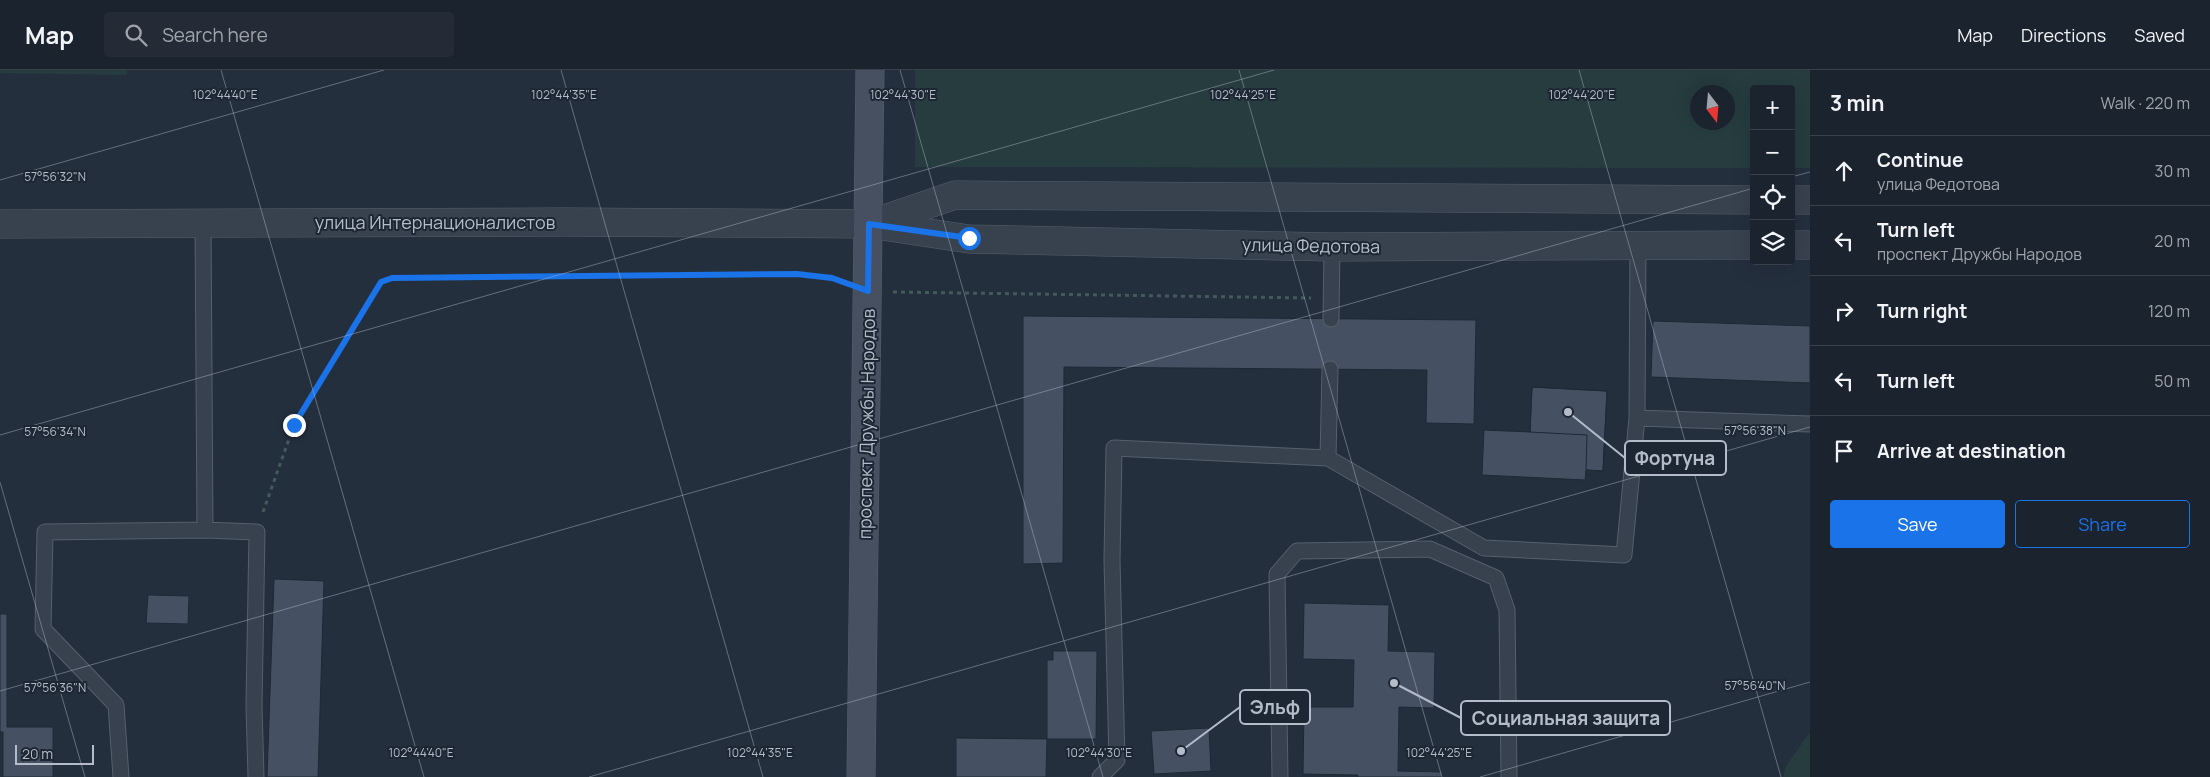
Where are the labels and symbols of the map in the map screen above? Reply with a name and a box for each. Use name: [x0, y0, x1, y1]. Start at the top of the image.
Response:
north arrow: [1690, 85, 1735, 130]
text: 102°44'40"E: [192, 86, 258, 103]
text: 102°44'35"E: [531, 86, 597, 103]
text: 102°44'30"E: [870, 86, 936, 103]
text: 102°44'25"E: [1210, 86, 1276, 103]
text: 102°44'20"E: [1549, 86, 1615, 103]
text: 57°56'32"N: [24, 168, 86, 185]
street label: улица Интернационалистов: [315, 210, 556, 234]
route start: [958, 227, 981, 250]
street label: улица Федотова: [1242, 232, 1380, 258]
street label: проспект Дружбы Народов: [852, 308, 880, 539]
route end: [283, 414, 306, 437]
text: 57°56'38"N: [1724, 422, 1786, 439]
text: 57°56'34"N: [24, 423, 86, 440]
callout: Фортуна: [1625, 441, 1726, 475]
text: Фортуна: [1635, 445, 1715, 471]
text: 57°56'40"N: [1724, 677, 1786, 694]
text: 57°56'36"N: [24, 679, 86, 696]
callout: Эльф: [1240, 690, 1310, 724]
text: Эльф: [1250, 694, 1300, 720]
callout: Социальная защита: [1461, 701, 1670, 735]
text: Социальная защита: [1472, 705, 1660, 731]
scale bar: [15, 742, 94, 765]
text: 102°44'40"E: [388, 744, 454, 761]
text: 102°44'35"E: [727, 744, 793, 761]
text: 102°44'30"E: [1066, 744, 1132, 761]
text: 102°44'25"E: [1406, 744, 1472, 761]

